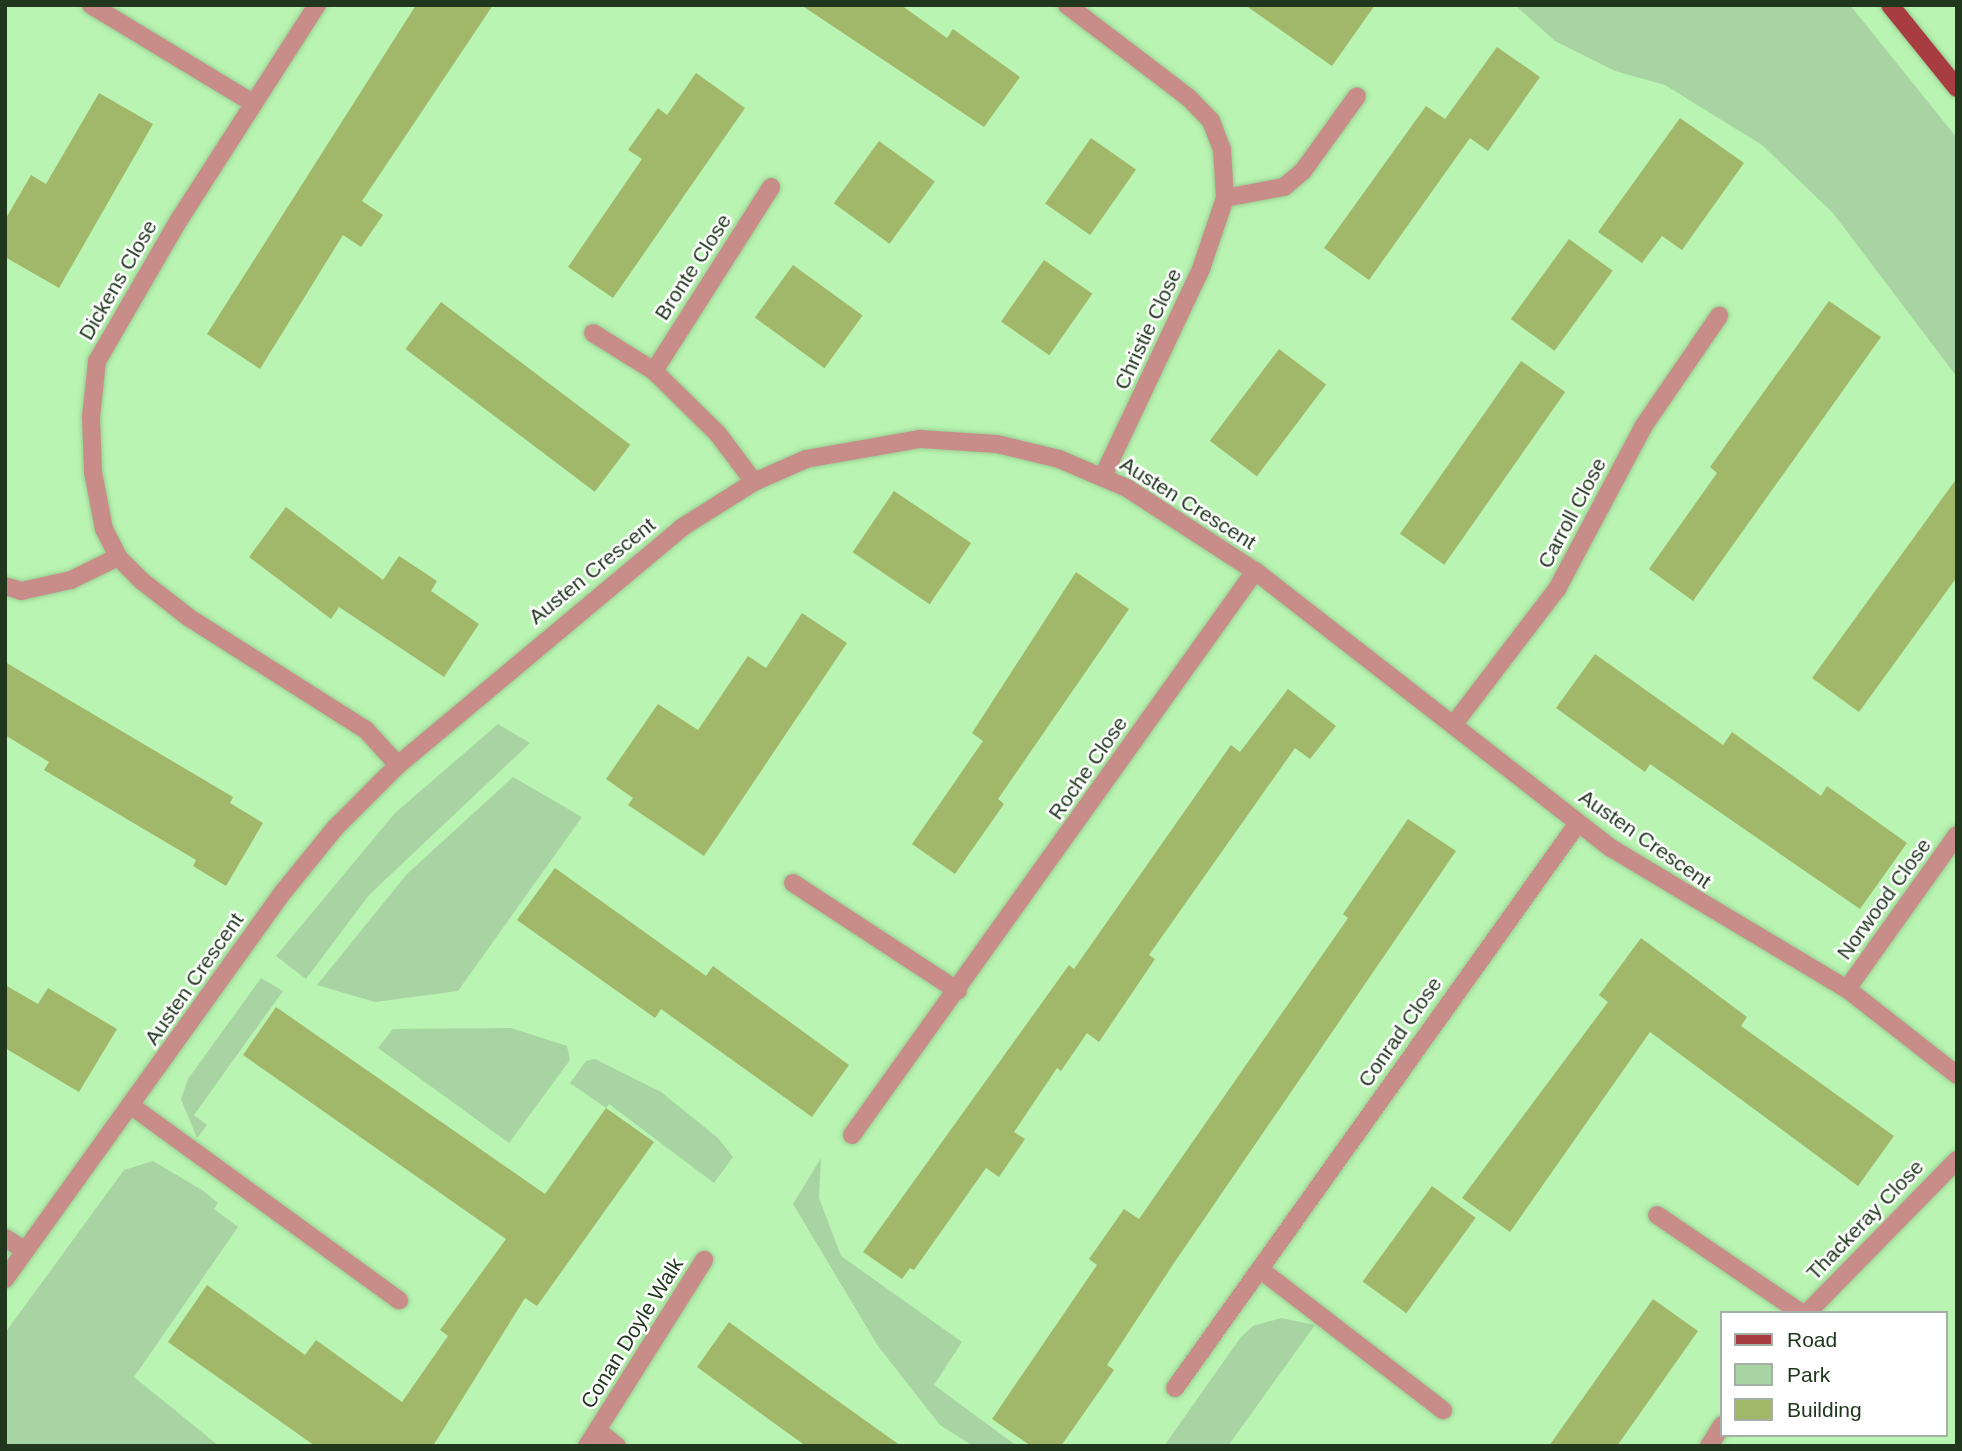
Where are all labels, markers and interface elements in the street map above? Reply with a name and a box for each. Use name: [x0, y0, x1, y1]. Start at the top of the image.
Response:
street label: Bronte Close: [649, 209, 737, 325]
street label: Dickens Close: [74, 216, 162, 344]
street label: Christie Close: [1109, 264, 1187, 394]
street label: Austen Crescent: [1115, 451, 1261, 555]
street label: Carroll Close: [1532, 454, 1612, 572]
street label: Austen Crescent: [524, 512, 660, 630]
street label: Roche Close: [1043, 712, 1133, 824]
street label: Austen Crescent: [1574, 784, 1716, 894]
street label: Norwood Close: [1832, 834, 1936, 964]
street label: Austen Crescent: [139, 908, 249, 1050]
street label: Conrad Close: [1353, 972, 1447, 1092]
street label: Thackeray Close: [1801, 1155, 1929, 1285]
street label: Conan Doyle Walk: [575, 1253, 689, 1413]
legend: [1720, 1311, 1948, 1437]
text: Road: [1787, 1328, 1837, 1351]
text: Park: [1787, 1363, 1830, 1386]
text: Building: [1787, 1398, 1862, 1421]

